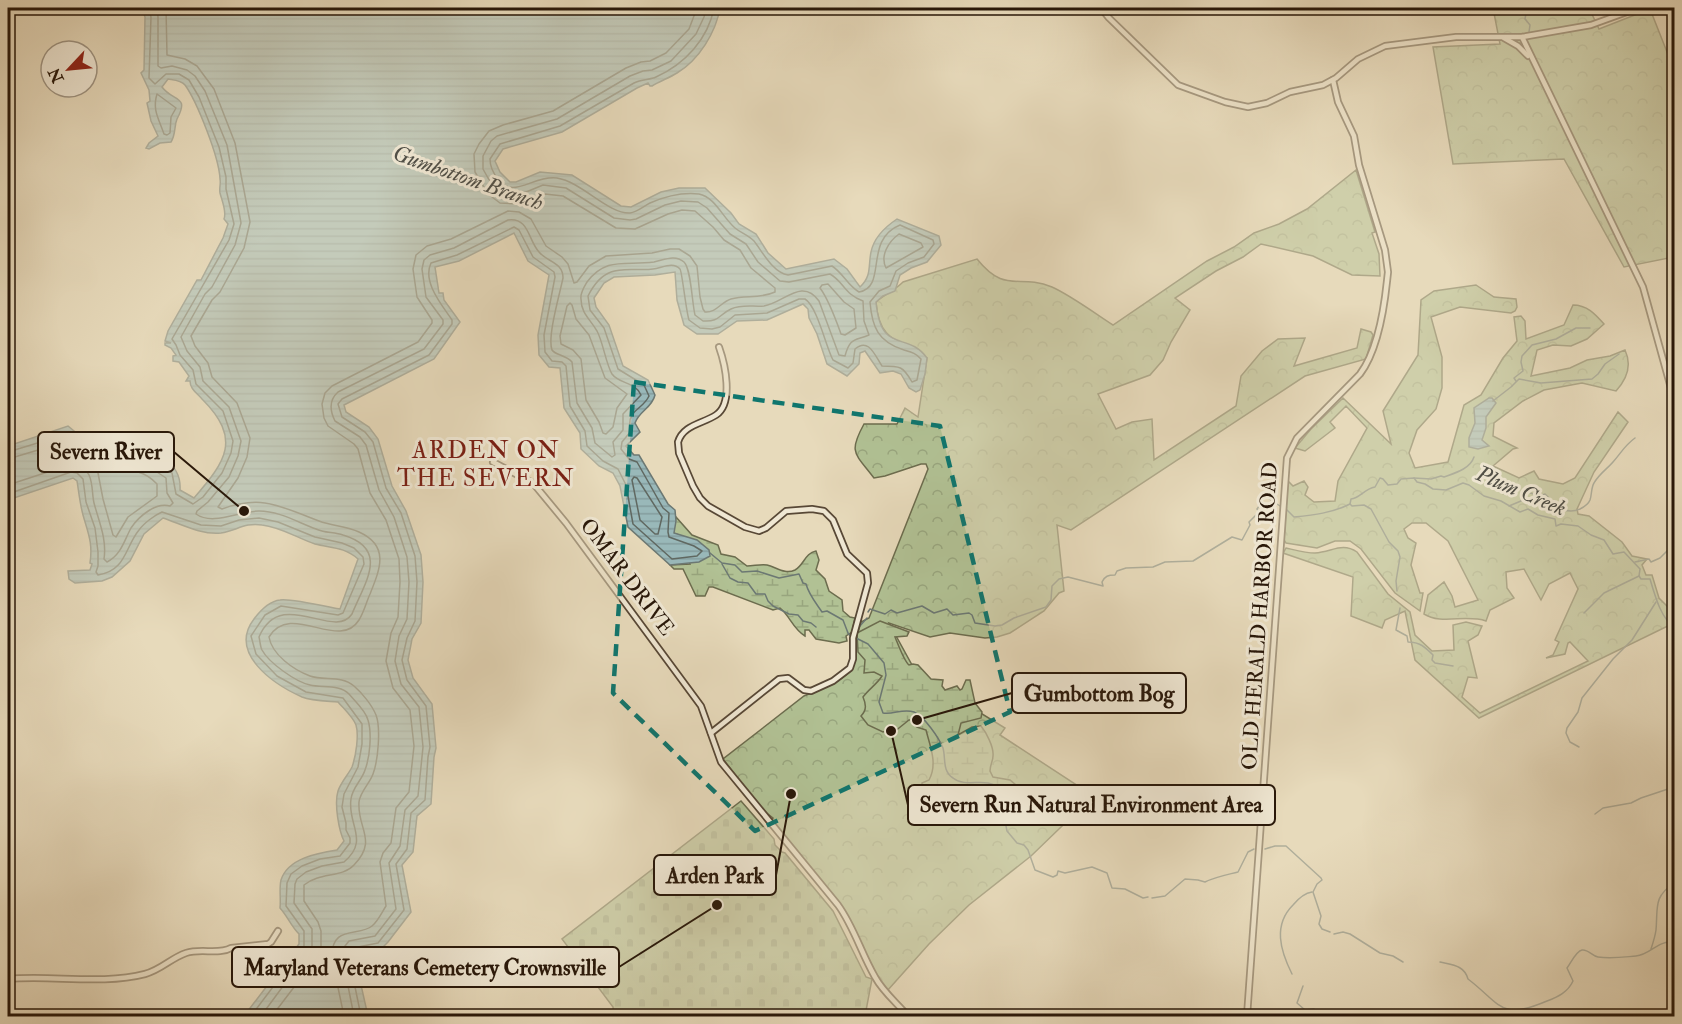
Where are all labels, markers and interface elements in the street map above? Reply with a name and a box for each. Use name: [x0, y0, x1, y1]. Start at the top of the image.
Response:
north arrow: [39, 39, 99, 99]
text: N: [44, 64, 69, 87]
water label: Gumbottom Branch: [389, 139, 547, 217]
callout: Severn River: [38, 432, 174, 472]
district label: ARDEN ON THE SEVERN: [397, 435, 575, 494]
text: Severn River: [50, 438, 163, 466]
water label: Plum Creek: [1471, 459, 1570, 523]
street label: OLD HERALD HARBOR ROAD: [1236, 461, 1284, 771]
street label: OMAR DRIVE: [574, 513, 680, 641]
callout: Gumbottom Bog: [1012, 673, 1186, 713]
text: Gumbottom Bog: [1024, 680, 1175, 709]
callout: Severn Run Natural Environment Area: [908, 785, 1275, 825]
text: Severn Run Natural Environment Area: [919, 791, 1263, 819]
callout: Arden Park: [654, 855, 776, 895]
text: Arden Park: [665, 862, 765, 890]
callout: Maryland Veterans Cemetery Crownsville: [232, 947, 619, 987]
text: Maryland Veterans Cemetery Crownsville: [243, 954, 607, 983]

